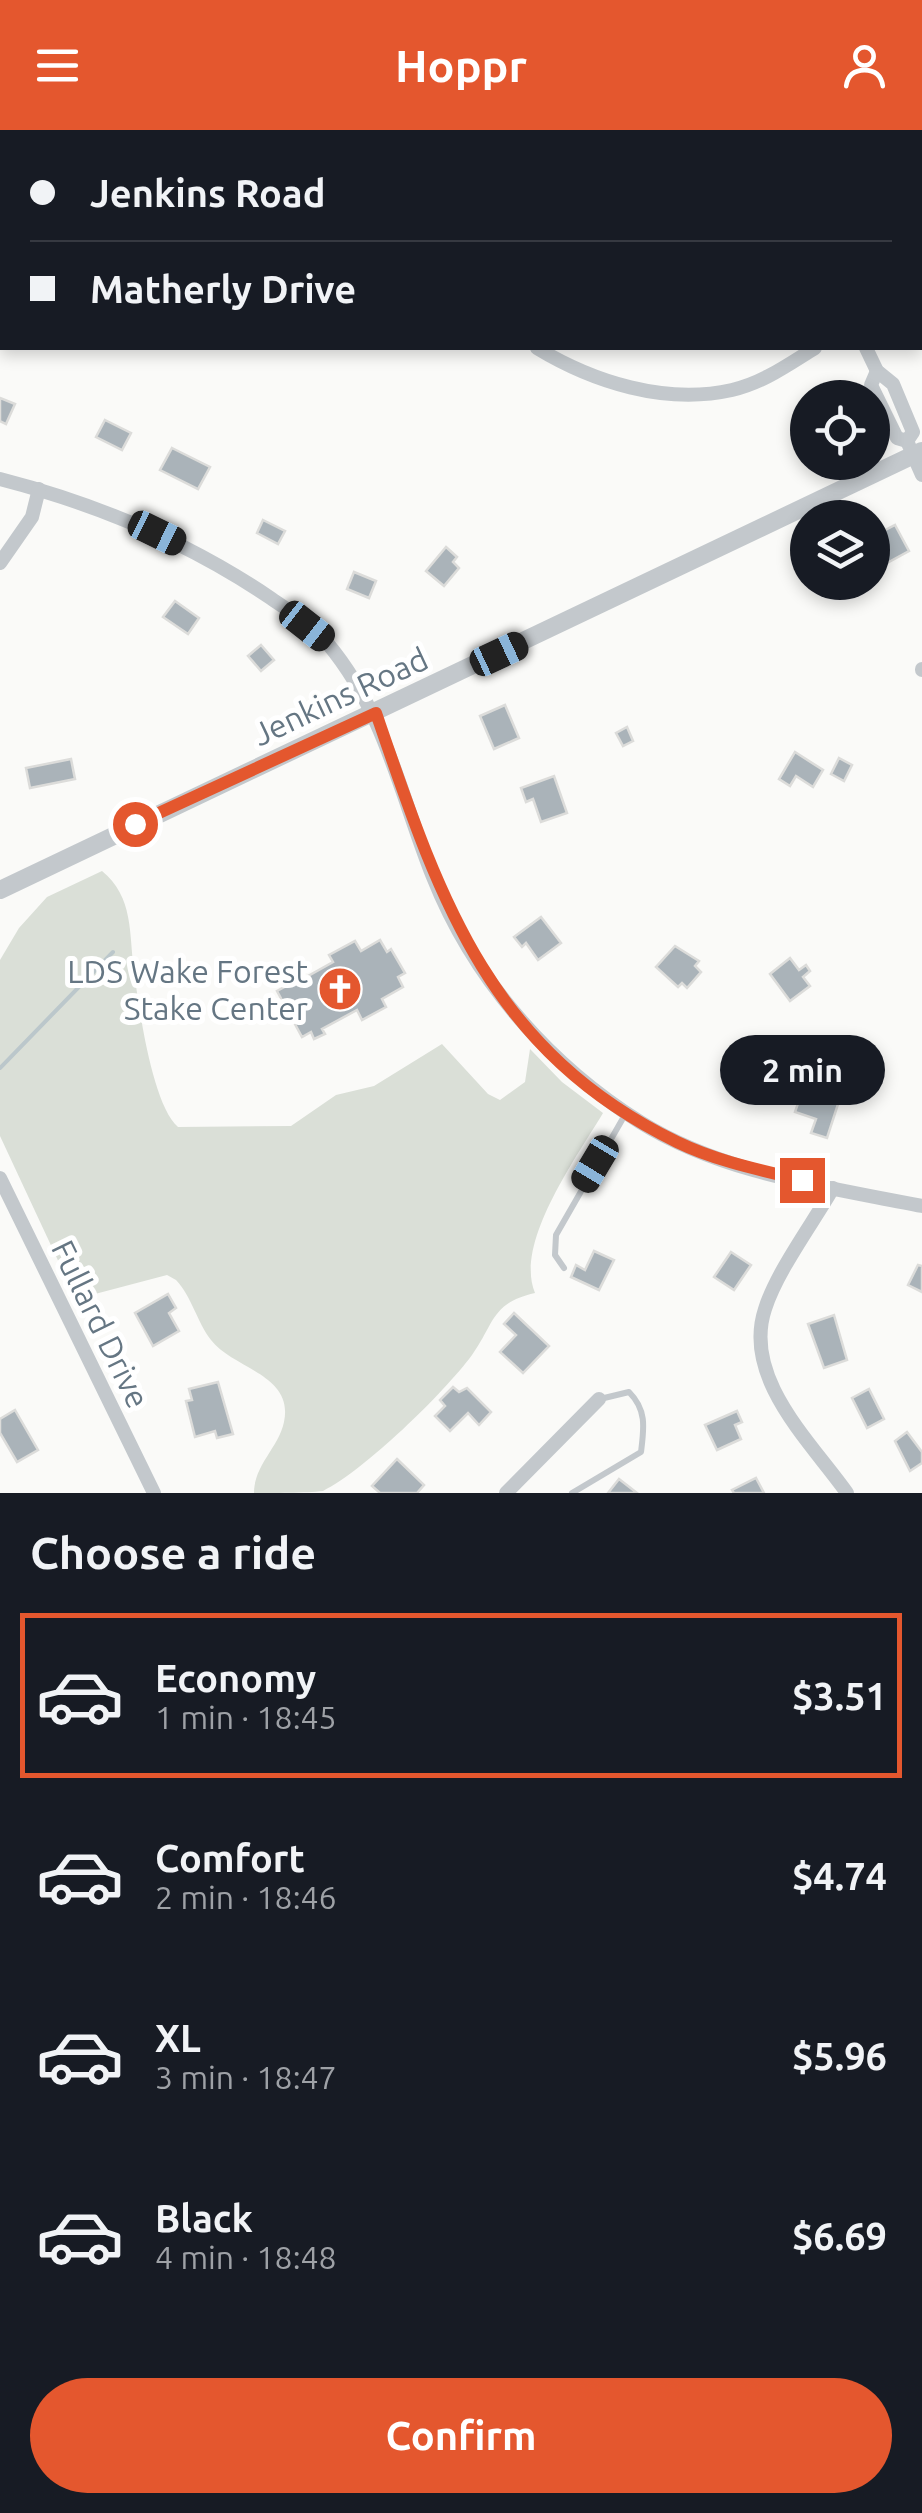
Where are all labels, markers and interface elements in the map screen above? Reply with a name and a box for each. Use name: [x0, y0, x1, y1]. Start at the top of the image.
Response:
icon: menu: [30, 38, 85, 93]
icon: person: [837, 38, 892, 93]
text: Hoppr: [395, 40, 527, 91]
text: Jenkins Road: [90, 172, 325, 214]
text: Matherly Drive: [90, 268, 356, 310]
map controls: [790, 380, 890, 600]
button: locate: [790, 380, 890, 480]
button: layers: [790, 500, 890, 600]
car: [123, 506, 191, 560]
car: [274, 596, 340, 656]
car: [465, 628, 533, 680]
street label: Jenkins Road: [247, 640, 433, 752]
route start: [113, 802, 158, 847]
place label: LDS Wake Forest Stake Center: [67, 953, 308, 1026]
church icon: LDS Wake Forest Stake Center: [317, 966, 363, 1012]
callout: 2 min: [720, 1035, 884, 1105]
text: 2 min: [762, 1052, 843, 1088]
car: [567, 1131, 623, 1197]
route end: [780, 1158, 825, 1203]
street label: Fullard Drive: [45, 1234, 157, 1414]
text: Choose a ride: [30, 1527, 316, 1578]
icon: car: [35, 1651, 125, 1741]
text: Economy: [155, 1657, 316, 1699]
text: $3.51: [792, 1675, 887, 1717]
text: 1 min · 18:45: [155, 1699, 337, 1735]
icon: car: [35, 1831, 125, 1921]
text: Comfort: [155, 1837, 305, 1879]
text: $4.74: [792, 1855, 887, 1897]
text: 2 min · 18:46: [155, 1879, 337, 1915]
icon: car: [35, 2011, 125, 2101]
text: XL: [155, 2017, 201, 2059]
text: $5.96: [792, 2035, 887, 2077]
text: 3 min · 18:47: [155, 2059, 337, 2095]
icon: car: [35, 2191, 125, 2281]
text: Black: [155, 2197, 253, 2239]
text: $6.69: [792, 2215, 887, 2257]
text: 4 min · 18:48: [155, 2239, 337, 2275]
button: Confirm: [30, 2378, 892, 2493]

